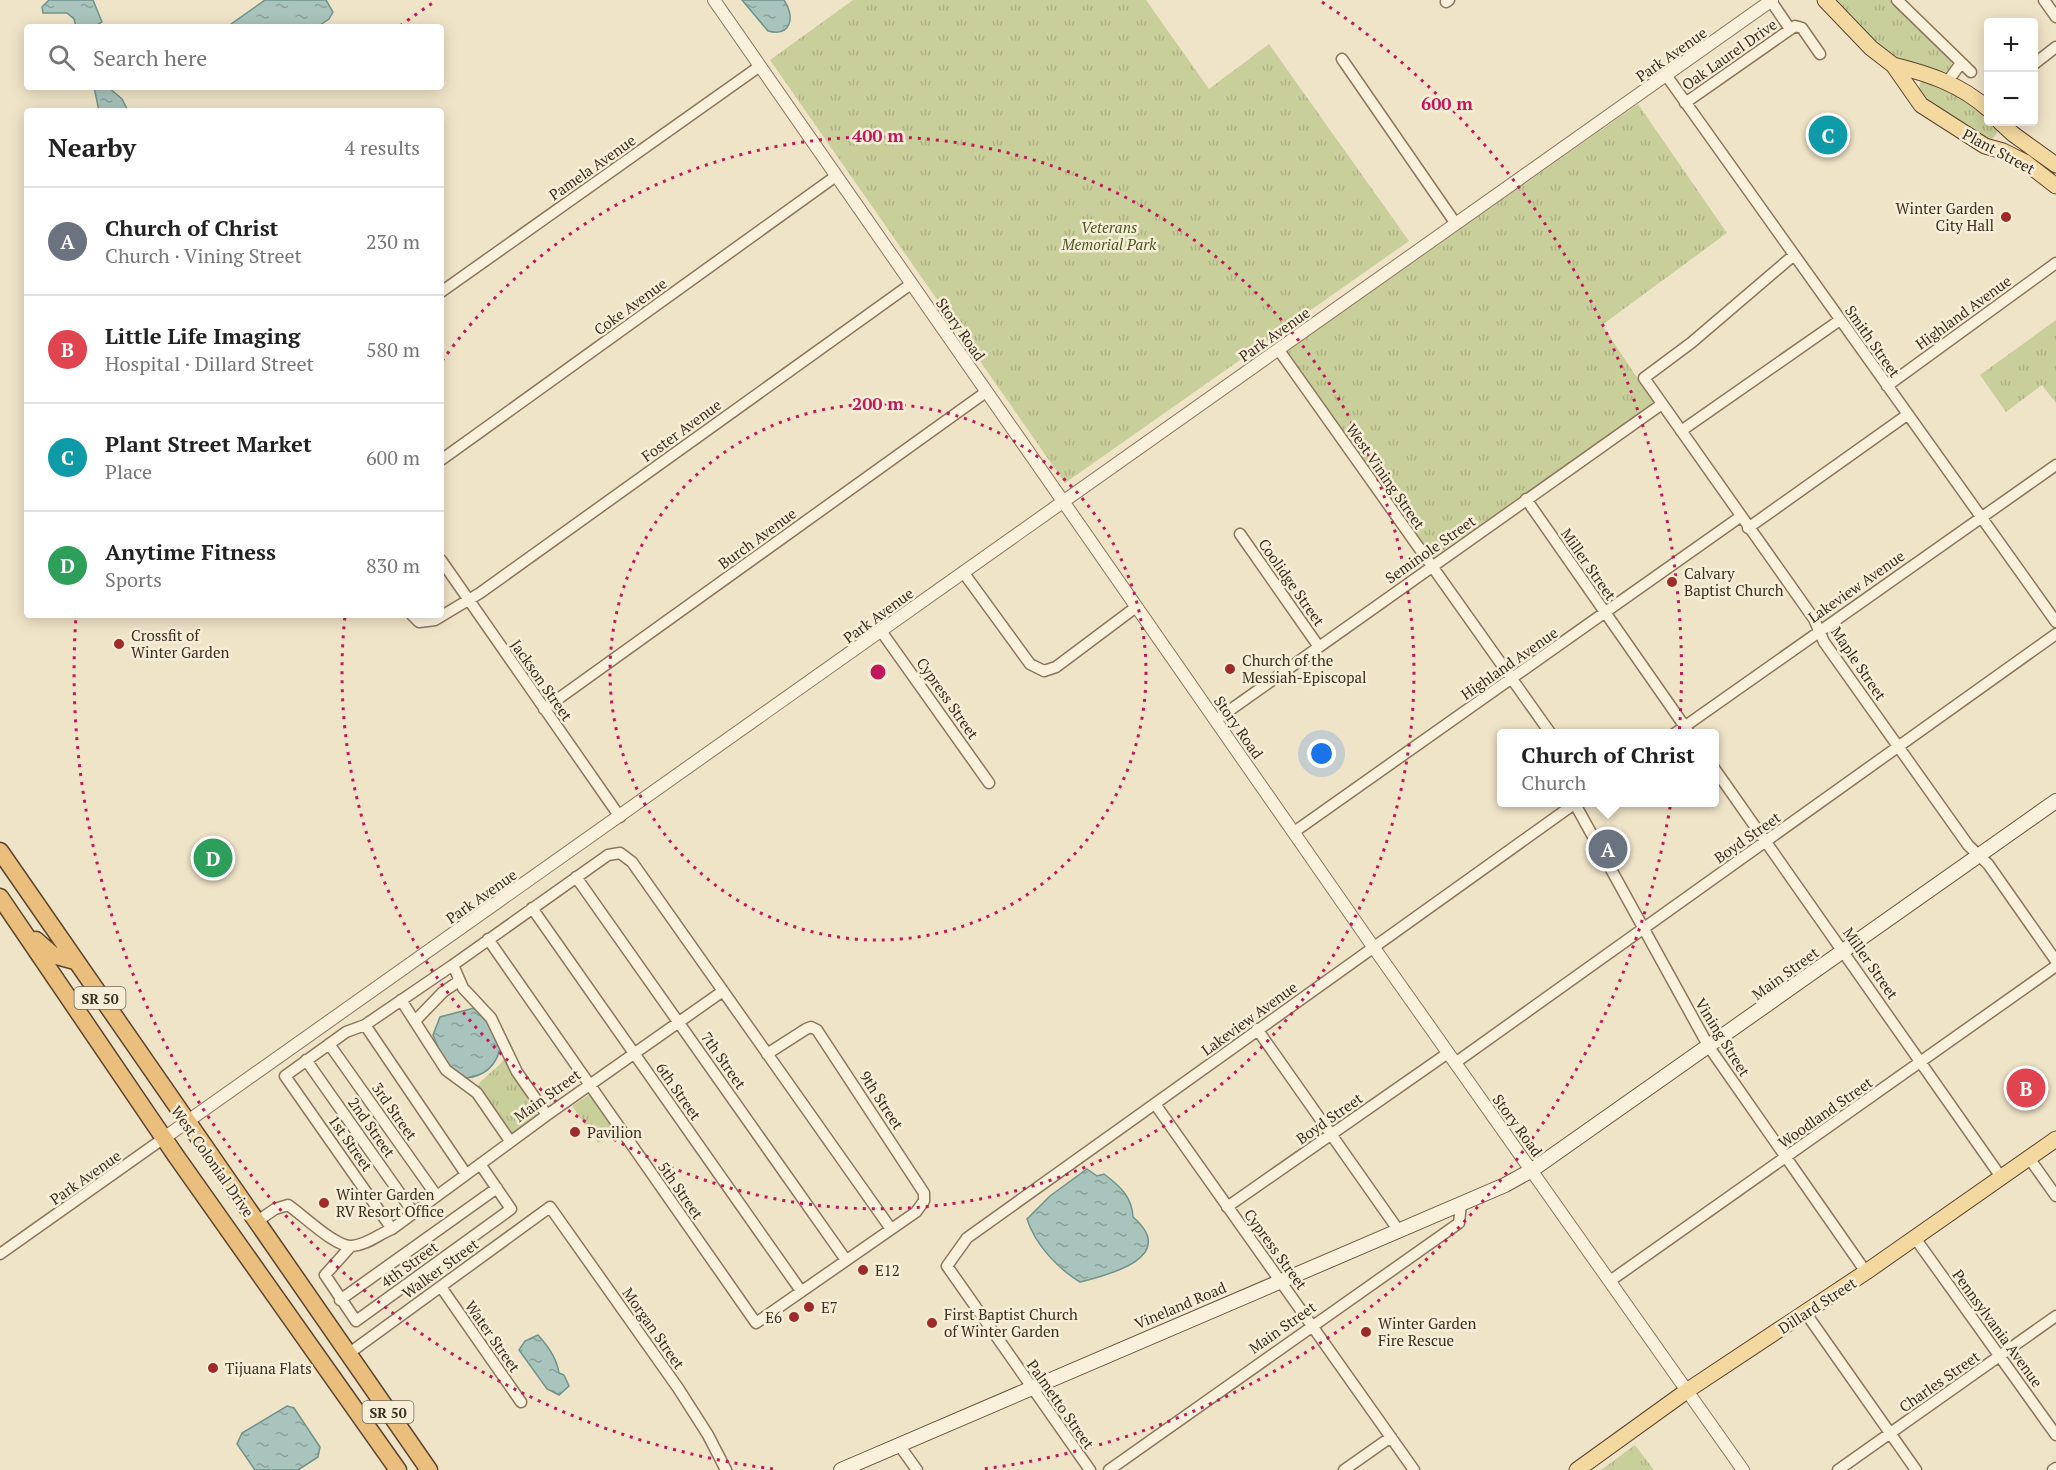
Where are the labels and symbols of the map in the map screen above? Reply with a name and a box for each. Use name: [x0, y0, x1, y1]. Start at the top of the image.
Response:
street label: Oak Laurel Drive: [1678, 14, 1780, 94]
street label: Park Avenue: [1631, 22, 1711, 86]
text: 600 m: [1421, 91, 1473, 115]
pin: C: [1808, 112, 1848, 158]
text: 400 m: [852, 123, 904, 147]
street label: Plant Street: [1959, 124, 2039, 179]
street label: Pamela Avenue: [545, 130, 639, 204]
place label: Winter Garden City Hall: [1896, 198, 1994, 235]
marker: Winter Garden City Hall: [1999, 210, 2013, 224]
park label: Veterans Memorial Park: [1061, 217, 1157, 254]
street label: Highland Avenue: [1911, 270, 2015, 354]
street label: Coke Avenue: [590, 273, 670, 339]
street label: Story Road: [932, 294, 990, 364]
street label: Smith Street: [1841, 301, 1905, 381]
street label: Park Avenue: [1234, 302, 1314, 366]
text: 200 m: [852, 391, 904, 415]
street label: Foster Avenue: [637, 394, 725, 466]
street label: West Vining Street: [1342, 419, 1430, 533]
street label: Burch Avenue: [714, 503, 800, 573]
street label: Seminole Street: [1381, 510, 1479, 588]
street label: Miller Street: [1557, 524, 1621, 604]
street label: Coolidge Street: [1254, 534, 1330, 630]
street label: Lakeview Avenue: [1804, 545, 1908, 627]
place label: Calvary Baptist Church: [1684, 563, 1784, 600]
marker: Calvary Baptist Church: [1665, 575, 1679, 589]
street label: Park Avenue: [839, 583, 917, 647]
street label: Highland Avenue: [1457, 622, 1561, 704]
street label: Maple Street: [1827, 622, 1891, 704]
place label: Crossfit of Winter Garden: [131, 625, 229, 662]
street label: Jackson Street: [507, 635, 578, 725]
marker: Crossfit of Winter Garden: [112, 637, 126, 651]
place label: Church of the Messiah-Episcopal: [1242, 650, 1367, 687]
street label: Cypress Street: [912, 653, 984, 743]
centre of rings: [868, 662, 888, 682]
marker: Church of the Messiah-Episcopal: [1223, 662, 1237, 676]
street label: Story Road: [1210, 692, 1268, 762]
your location: [1307, 739, 1336, 768]
street label: Boyd Street: [1710, 807, 1785, 867]
pin: A: [1588, 826, 1628, 872]
pin: D: [194, 836, 232, 880]
street label: Park Avenue: [441, 864, 521, 928]
street label: Miller Street: [1839, 923, 1903, 1003]
street label: Main Street: [1748, 942, 1823, 1004]
street label: Lakeview Avenue: [1197, 976, 1301, 1060]
road number: SR 50: [74, 987, 126, 1009]
street label: Vining Street: [1691, 994, 1755, 1080]
street label: 7th Street: [697, 1027, 751, 1093]
street label: 6th Street: [652, 1058, 706, 1124]
street label: Main Street: [510, 1064, 585, 1126]
pin: B: [2006, 1066, 2046, 1110]
street label: 9th Street: [856, 1067, 909, 1133]
street label: Woodland Street: [1774, 1072, 1877, 1152]
street label: 3rd Street: [368, 1078, 422, 1144]
street label: Boyd Street: [1292, 1088, 1367, 1148]
street label: Story Road: [1489, 1090, 1547, 1160]
street label: 2nd Street: [344, 1093, 400, 1161]
street label: West Colonial Drive: [167, 1101, 259, 1221]
street label: 1st Street: [325, 1111, 378, 1175]
place label: Pavilion: [587, 1122, 642, 1142]
marker: Pavilion: [568, 1125, 582, 1139]
street label: Park Avenue: [45, 1145, 125, 1209]
street label: 5th Street: [654, 1157, 708, 1223]
place label: Winter Garden RV Resort Office: [336, 1184, 444, 1221]
marker: Winter Garden RV Resort Office: [317, 1196, 331, 1210]
street label: Cypress Street: [1240, 1205, 1312, 1294]
street label: Walker Street: [398, 1233, 482, 1302]
street label: 4th Street: [376, 1236, 442, 1291]
place label: E12: [875, 1260, 900, 1280]
marker: E12: [856, 1263, 870, 1277]
street label: Pennsylvania Avenue: [1948, 1265, 2048, 1391]
street label: Dillard Street: [1774, 1272, 1860, 1338]
street label: Vineland Road: [1131, 1277, 1229, 1333]
street label: Morgan Street: [619, 1283, 690, 1373]
street label: Water Street: [461, 1296, 525, 1376]
street label: Main Street: [1244, 1296, 1320, 1357]
place label: E7: [821, 1297, 838, 1317]
marker: E7: [802, 1300, 816, 1314]
place label: First Baptist Church of Winter Garden: [944, 1304, 1078, 1341]
place label: E6: [765, 1307, 782, 1327]
marker: E6: [787, 1310, 801, 1324]
place label: Winter Garden Fire Rescue: [1378, 1313, 1476, 1350]
marker: First Baptist Church of Winter Garden: [925, 1316, 939, 1330]
marker: Winter Garden Fire Rescue: [1359, 1325, 1373, 1339]
street label: Charles Street: [1895, 1346, 1984, 1416]
street label: Palmetto Street: [1023, 1355, 1099, 1453]
place label: Tijuana Flats: [225, 1358, 312, 1378]
marker: Tijuana Flats: [206, 1361, 220, 1375]
road number: SR 50: [362, 1401, 414, 1423]

